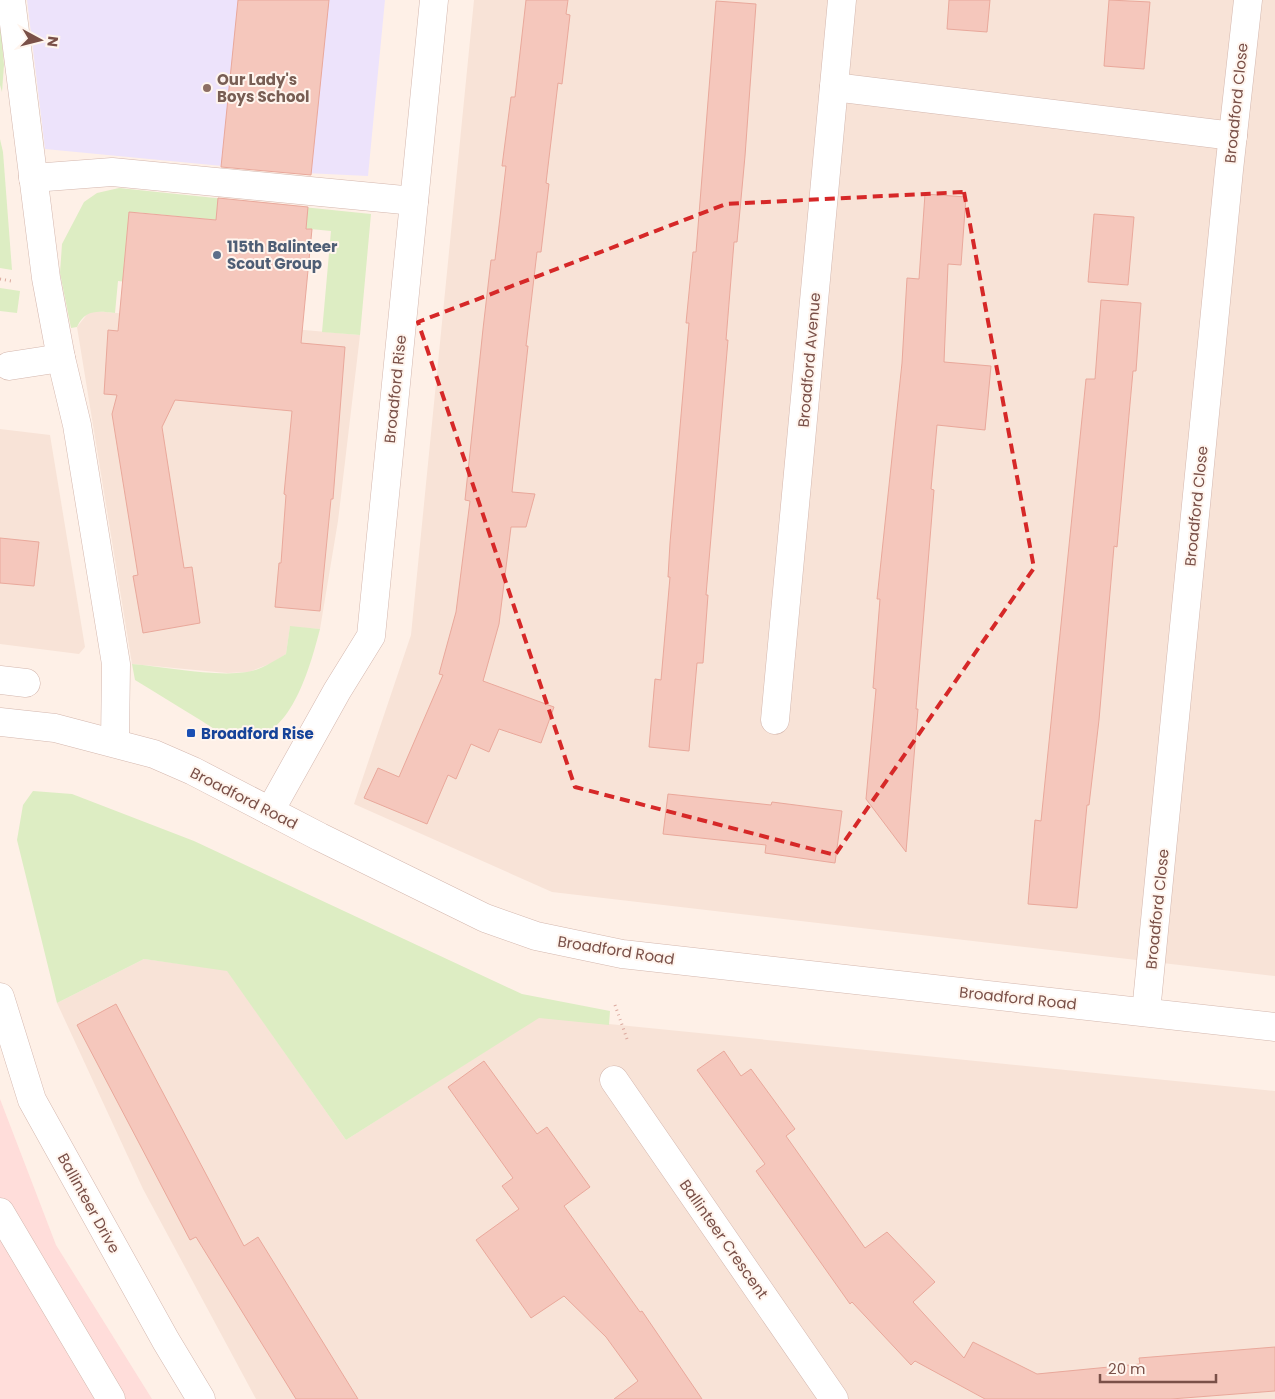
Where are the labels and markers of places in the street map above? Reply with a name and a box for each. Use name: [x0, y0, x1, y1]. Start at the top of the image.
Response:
place label: Our Lady's Boys School: [217, 69, 309, 107]
marker: Our Lady's Boys School: [201, 82, 213, 94]
place label: 115th Balinteer Scout Group: [227, 236, 338, 274]
marker: 115th Balinteer Scout Group: [211, 249, 223, 261]
place label: Broadford Rise: [201, 723, 314, 744]
marker: Broadford Rise: [185, 727, 197, 739]

